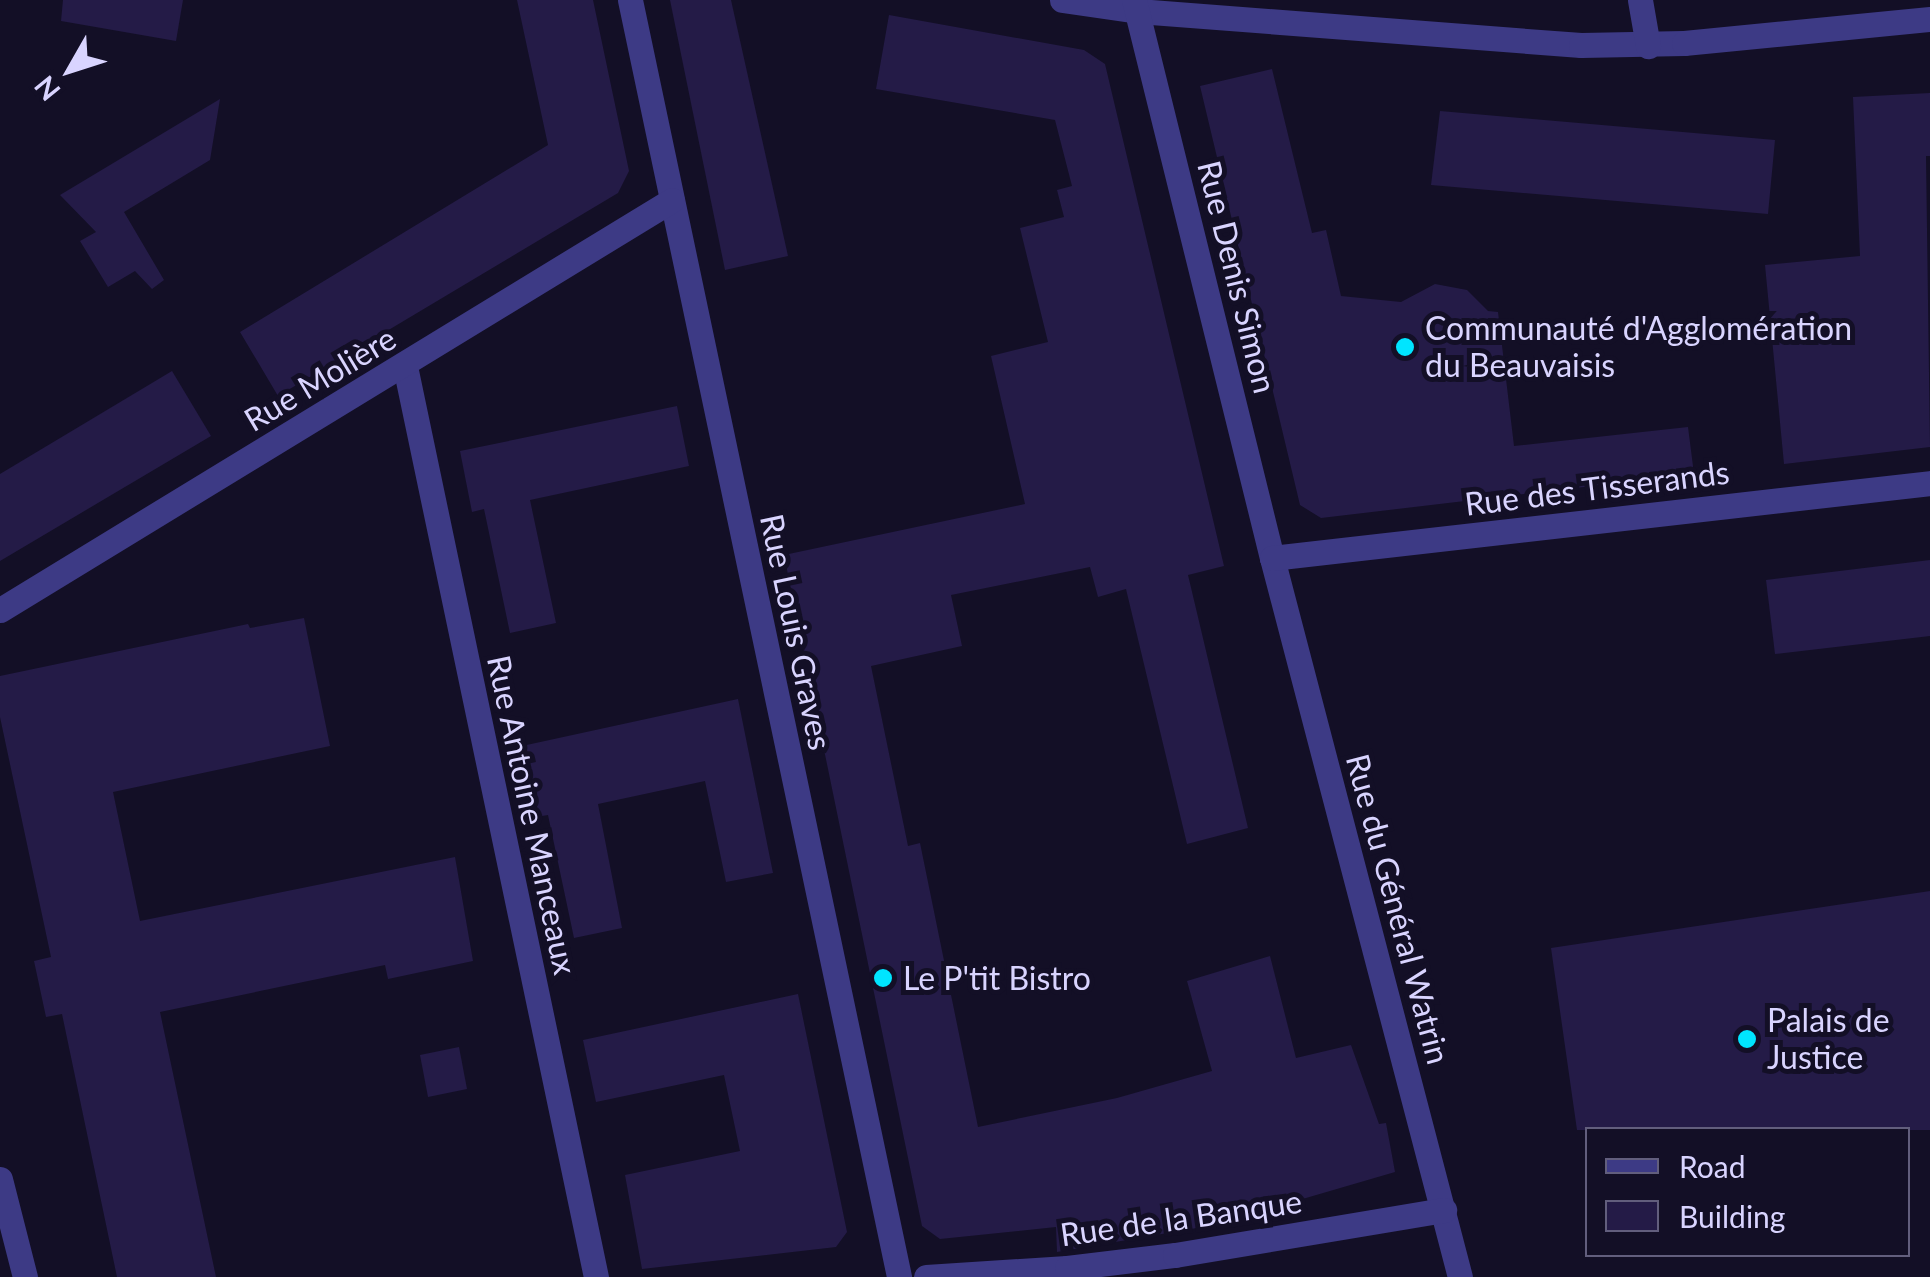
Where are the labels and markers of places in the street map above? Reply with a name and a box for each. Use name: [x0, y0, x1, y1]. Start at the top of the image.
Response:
place label: Communauté d'Agglomération du Beauvaisis: [1425, 310, 1852, 385]
marker: Communauté d'Agglomération du Beauvaisis: [1394, 336, 1416, 358]
place label: Le P'tit Bistro: [903, 959, 1091, 997]
marker: Le P'tit Bistro: [872, 967, 894, 989]
place label: Palais de Justice: [1767, 1002, 1890, 1077]
marker: Palais de Justice: [1736, 1028, 1758, 1050]

